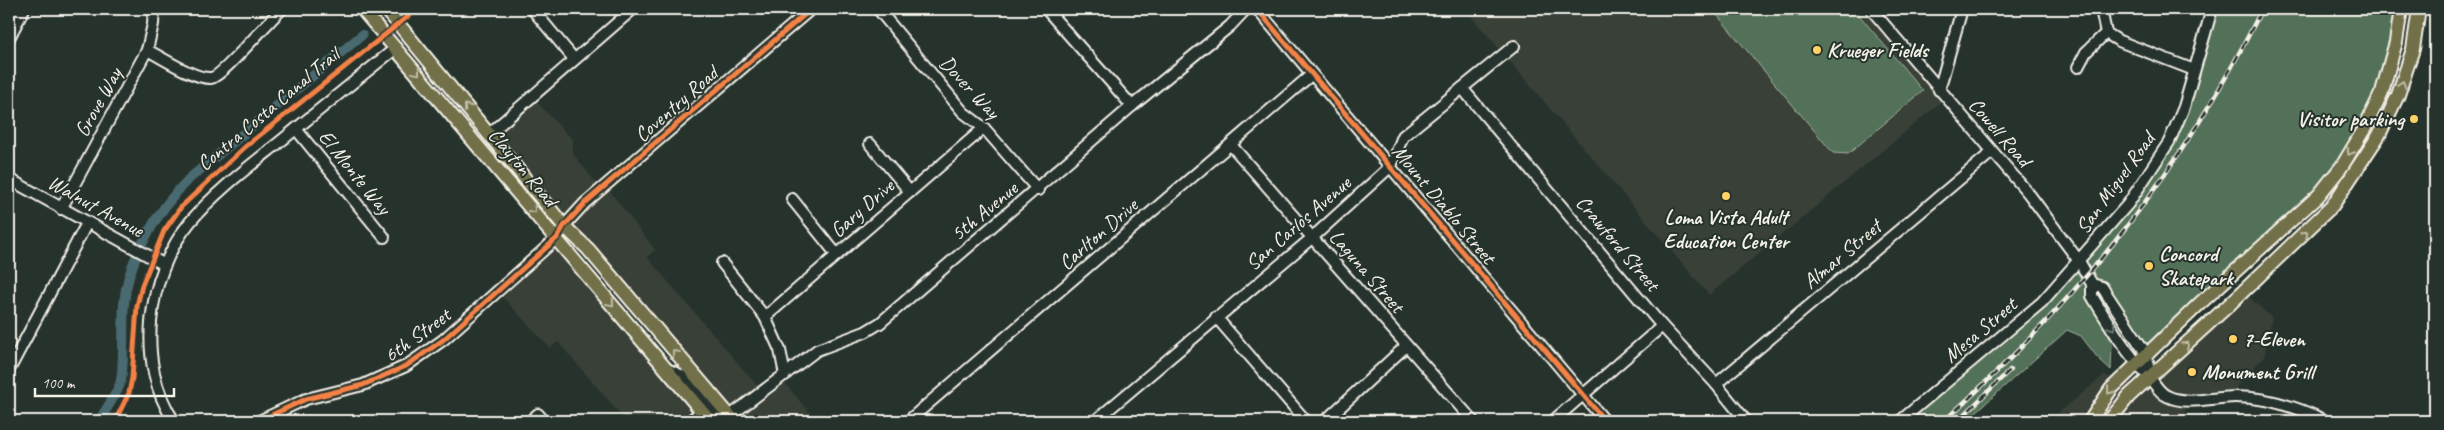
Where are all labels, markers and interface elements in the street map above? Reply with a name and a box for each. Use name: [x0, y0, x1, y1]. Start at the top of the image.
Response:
place label: Krueger Fields: [1827, 37, 1931, 63]
street label: Contra Costa Canal Trail: [191, 40, 347, 176]
marker: Krueger Fields: [1811, 44, 1823, 56]
street label: Dover Way: [934, 50, 1007, 125]
street label: Coventry Road: [629, 59, 725, 147]
street label: Grove Way: [68, 61, 128, 141]
one-way arrow: [411, 67, 420, 76]
one-way arrow: [2396, 80, 2406, 88]
street label: Cowell Road: [1963, 92, 2039, 175]
one-way arrow: [464, 104, 472, 113]
place label: Visitor parking: [2297, 106, 2406, 132]
marker: Visitor parking: [2408, 113, 2420, 125]
street label: Clayton Road: [483, 122, 566, 214]
street label: El Monte Way: [313, 124, 398, 221]
street label: San Miguel Road: [2070, 124, 2163, 239]
street label: Mount Diablo Street: [1387, 139, 1503, 270]
one-way arrow: [2347, 147, 2357, 156]
street label: Walnut Avenue: [44, 169, 149, 243]
street label: San Carlos Avenue: [1240, 169, 1357, 276]
street label: Gary Drive: [825, 172, 900, 243]
street label: 5th Avenue: [945, 175, 1024, 246]
street label: Crawford Street: [1570, 190, 1667, 298]
marker: Loma Vista Adult Education Center: [1720, 190, 1732, 202]
street label: Carlton Drive: [1053, 191, 1145, 275]
one-way arrow: [527, 204, 535, 213]
place label: Loma Vista Adult Education Center: [1664, 204, 1791, 254]
street label: Almar Street: [1797, 212, 1889, 294]
street label: Laguna Street: [1324, 224, 1412, 319]
one-way arrow: [2299, 231, 2308, 240]
place label: Concord Skatepark: [2159, 241, 2235, 291]
marker: Concord Skatepark: [2143, 260, 2155, 272]
street label: Mesa Street: [1938, 290, 2024, 368]
one-way arrow: [605, 298, 614, 307]
street label: 6th Street: [378, 301, 457, 368]
one-way arrow: [2105, 322, 2115, 331]
place label: 7-Eleven: [2243, 326, 2306, 352]
marker: 7-Eleven: [2227, 333, 2239, 345]
one-way arrow: [2181, 342, 2190, 351]
one-way arrow: [672, 349, 681, 358]
place label: Monument Grill: [2202, 359, 2318, 385]
scale bar: [35, 365, 174, 397]
marker: Monument Grill: [2186, 366, 2198, 378]
text: 100 m: [42, 374, 76, 393]
one-way arrow: [2108, 385, 2116, 394]

